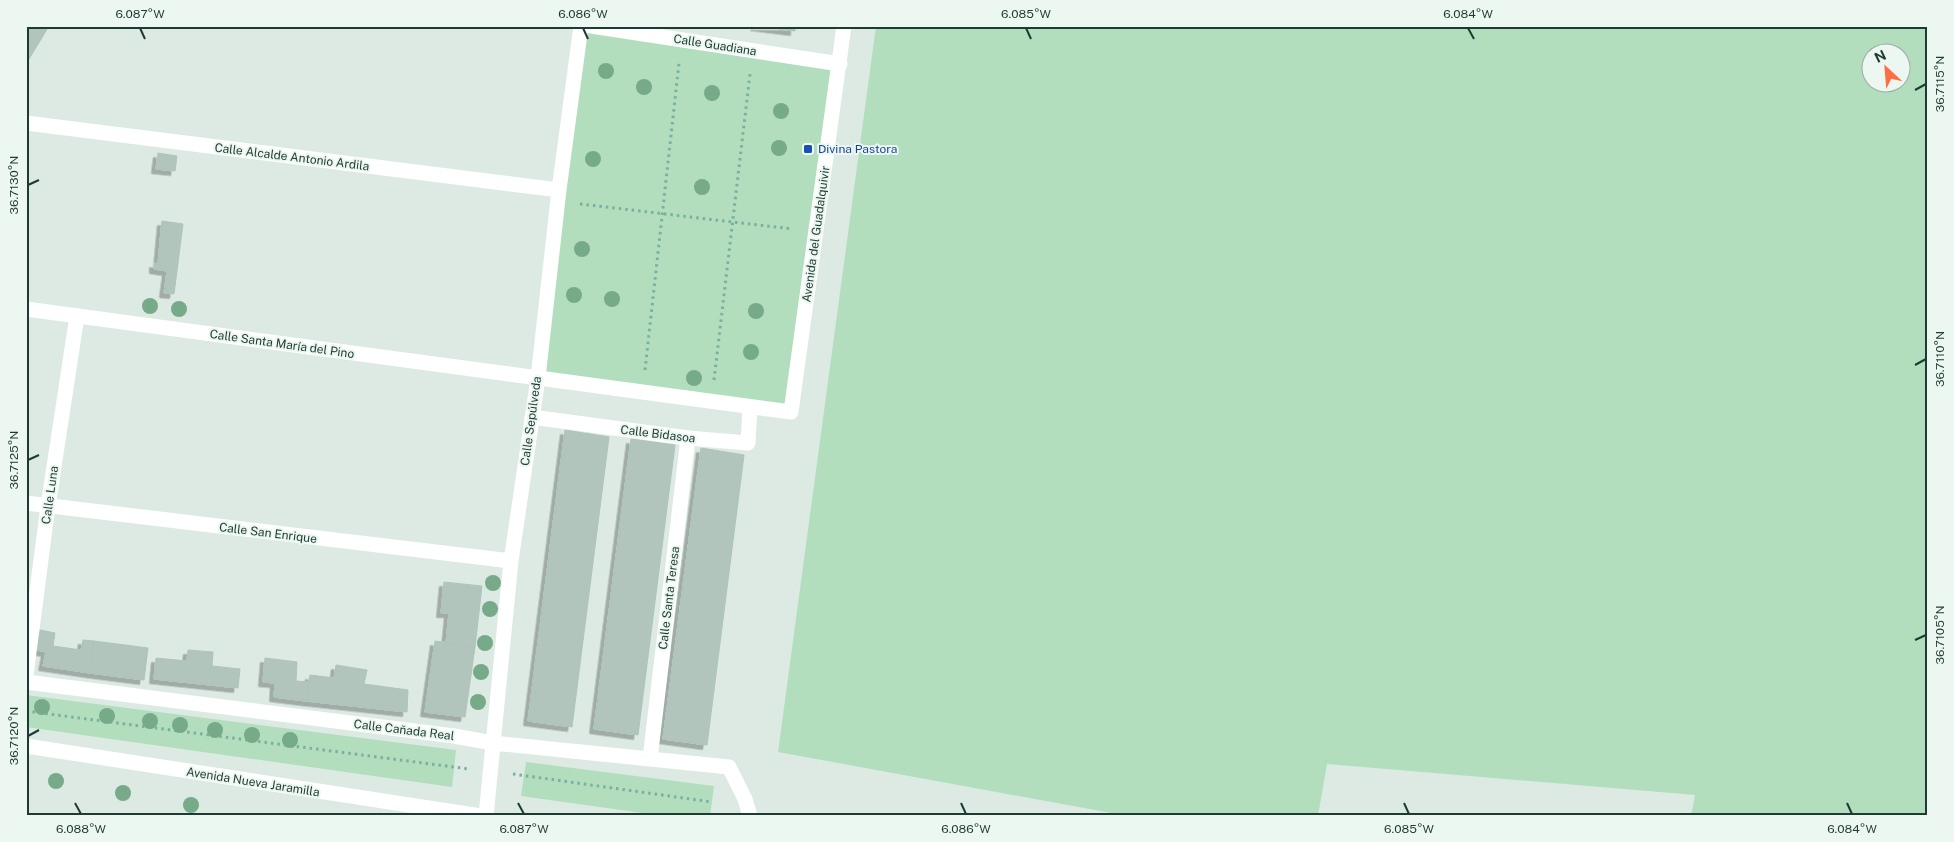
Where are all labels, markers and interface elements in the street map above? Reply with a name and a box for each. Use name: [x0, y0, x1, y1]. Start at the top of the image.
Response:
text: 6.087°W: [115, 7, 165, 21]
text: 6.086°W: [558, 7, 608, 21]
text: 6.085°W: [1001, 7, 1052, 21]
text: 6.084°W: [1443, 7, 1493, 21]
street label: Calle Guadiana: [672, 32, 758, 58]
north arrow: [1862, 42, 1912, 92]
text: N: [1872, 47, 1889, 66]
text: 36.7115°N: [1933, 56, 1947, 112]
street label: Calle Alcalde Antonio Ardila: [214, 141, 370, 173]
place label: Divina Pastora: [818, 142, 897, 156]
marker: Divina Pastora: [802, 143, 814, 155]
text: 36.7130°N: [7, 156, 21, 214]
street label: Avenida del Guadalquivir: [799, 164, 833, 303]
street label: Calle Santa María del Pino: [209, 327, 355, 361]
text: 36.7110°N: [1933, 331, 1947, 387]
street label: Calle Sepúlveda: [518, 375, 544, 467]
street label: Calle Bidasoa: [620, 422, 696, 446]
text: 36.7125°N: [7, 431, 21, 489]
street label: Calle Luna: [39, 465, 61, 525]
street label: Calle San Enrique: [218, 520, 318, 546]
street label: Calle Santa Teresa: [656, 546, 682, 650]
text: 36.7105°N: [1933, 605, 1947, 665]
text: 36.7120°N: [7, 707, 21, 765]
street label: Calle Cañada Real: [353, 717, 455, 743]
street label: Avenida Nueva Jaramilla: [185, 765, 321, 799]
text: 6.088°W: [56, 822, 106, 836]
text: 6.087°W: [499, 822, 549, 836]
text: 6.086°W: [941, 822, 991, 836]
text: 6.085°W: [1384, 822, 1435, 836]
text: 6.084°W: [1827, 822, 1877, 836]

